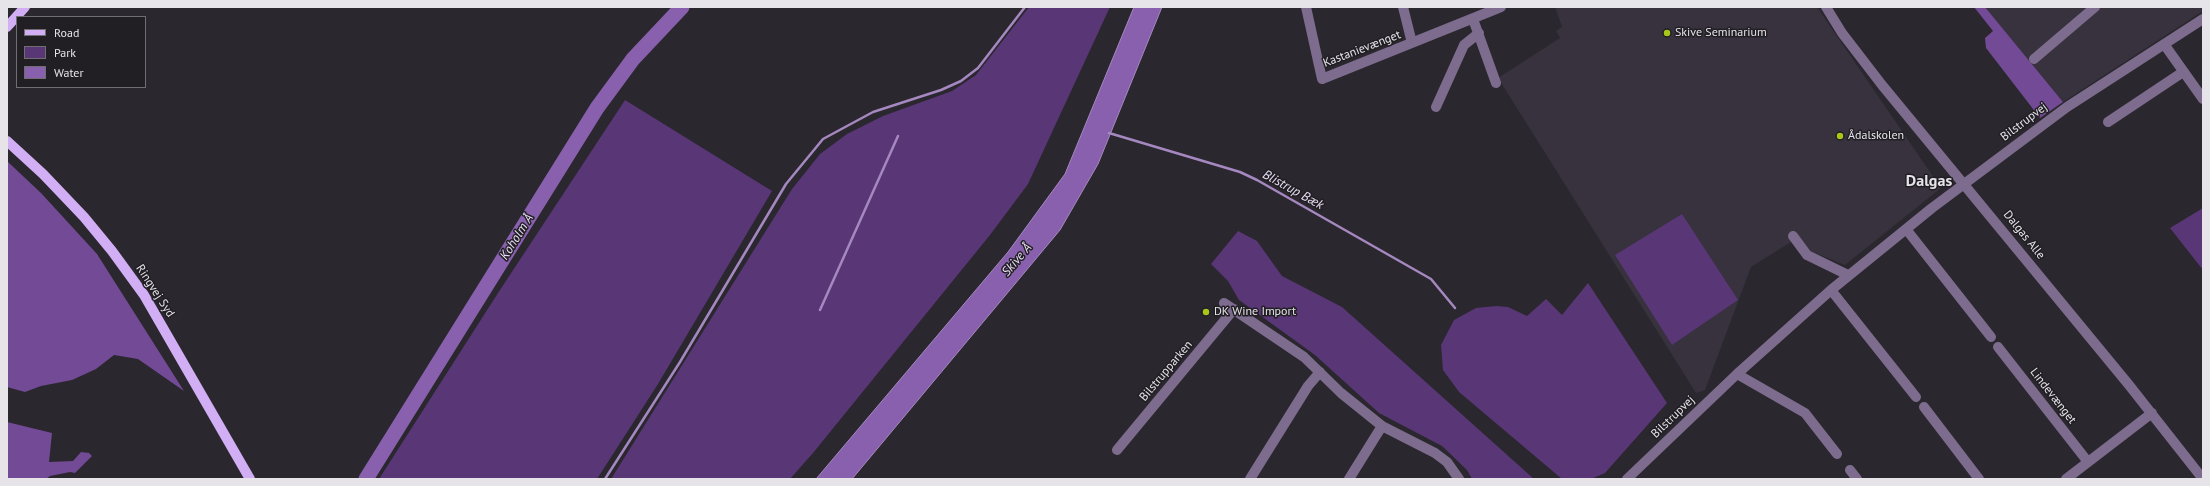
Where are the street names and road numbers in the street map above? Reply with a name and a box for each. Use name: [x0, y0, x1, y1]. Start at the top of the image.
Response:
street label: Kastanievænget: [1321, 28, 1403, 70]
street label: Bilstrupvej: [1998, 100, 2050, 144]
street label: Dalgas Alle: [2000, 208, 2048, 262]
street label: Ringvej Syd: [133, 262, 177, 320]
street label: Bilstrupparken: [1136, 338, 1196, 404]
street label: Lindevænget: [2027, 365, 2079, 427]
street label: Bilstrupvej: [1648, 393, 1698, 441]

